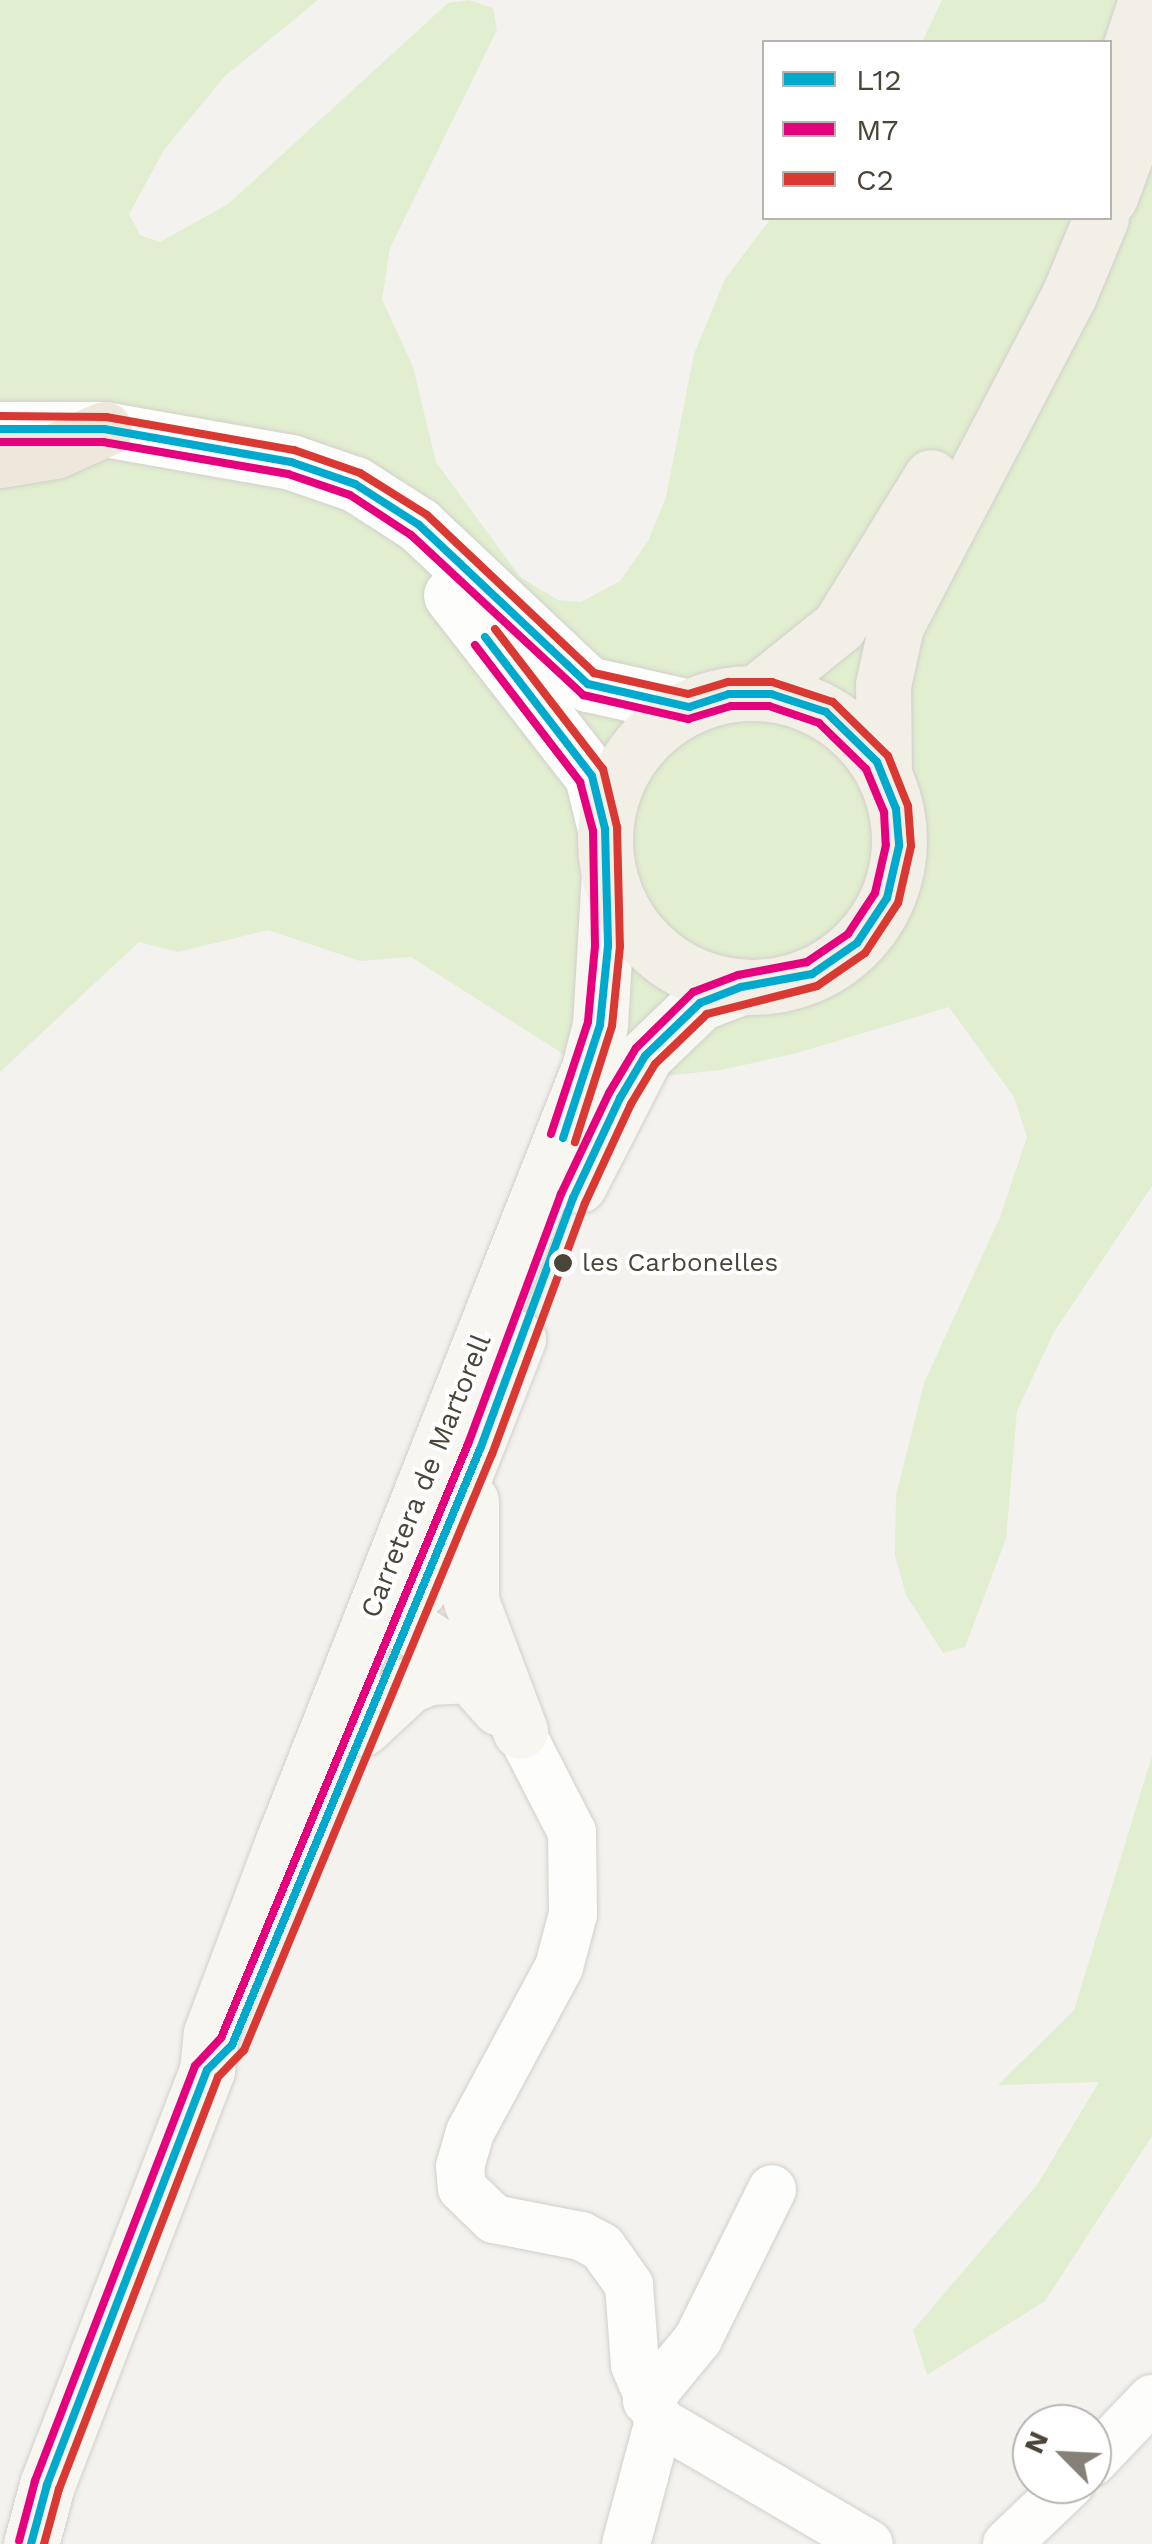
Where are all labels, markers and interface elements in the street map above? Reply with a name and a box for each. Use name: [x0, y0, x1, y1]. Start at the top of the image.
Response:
legend: [762, 40, 1112, 220]
text: L12: [856, 62, 902, 97]
text: M7: [856, 112, 898, 147]
text: C2: [856, 162, 894, 197]
place label: les Carbonelles: [582, 1247, 778, 1279]
marker: les Carbonelles: [553, 1253, 573, 1273]
street label: Carretera de Martorell: [354, 1329, 498, 1623]
north arrow: [1012, 2404, 1112, 2504]
text: N: [1017, 2426, 1055, 2459]

